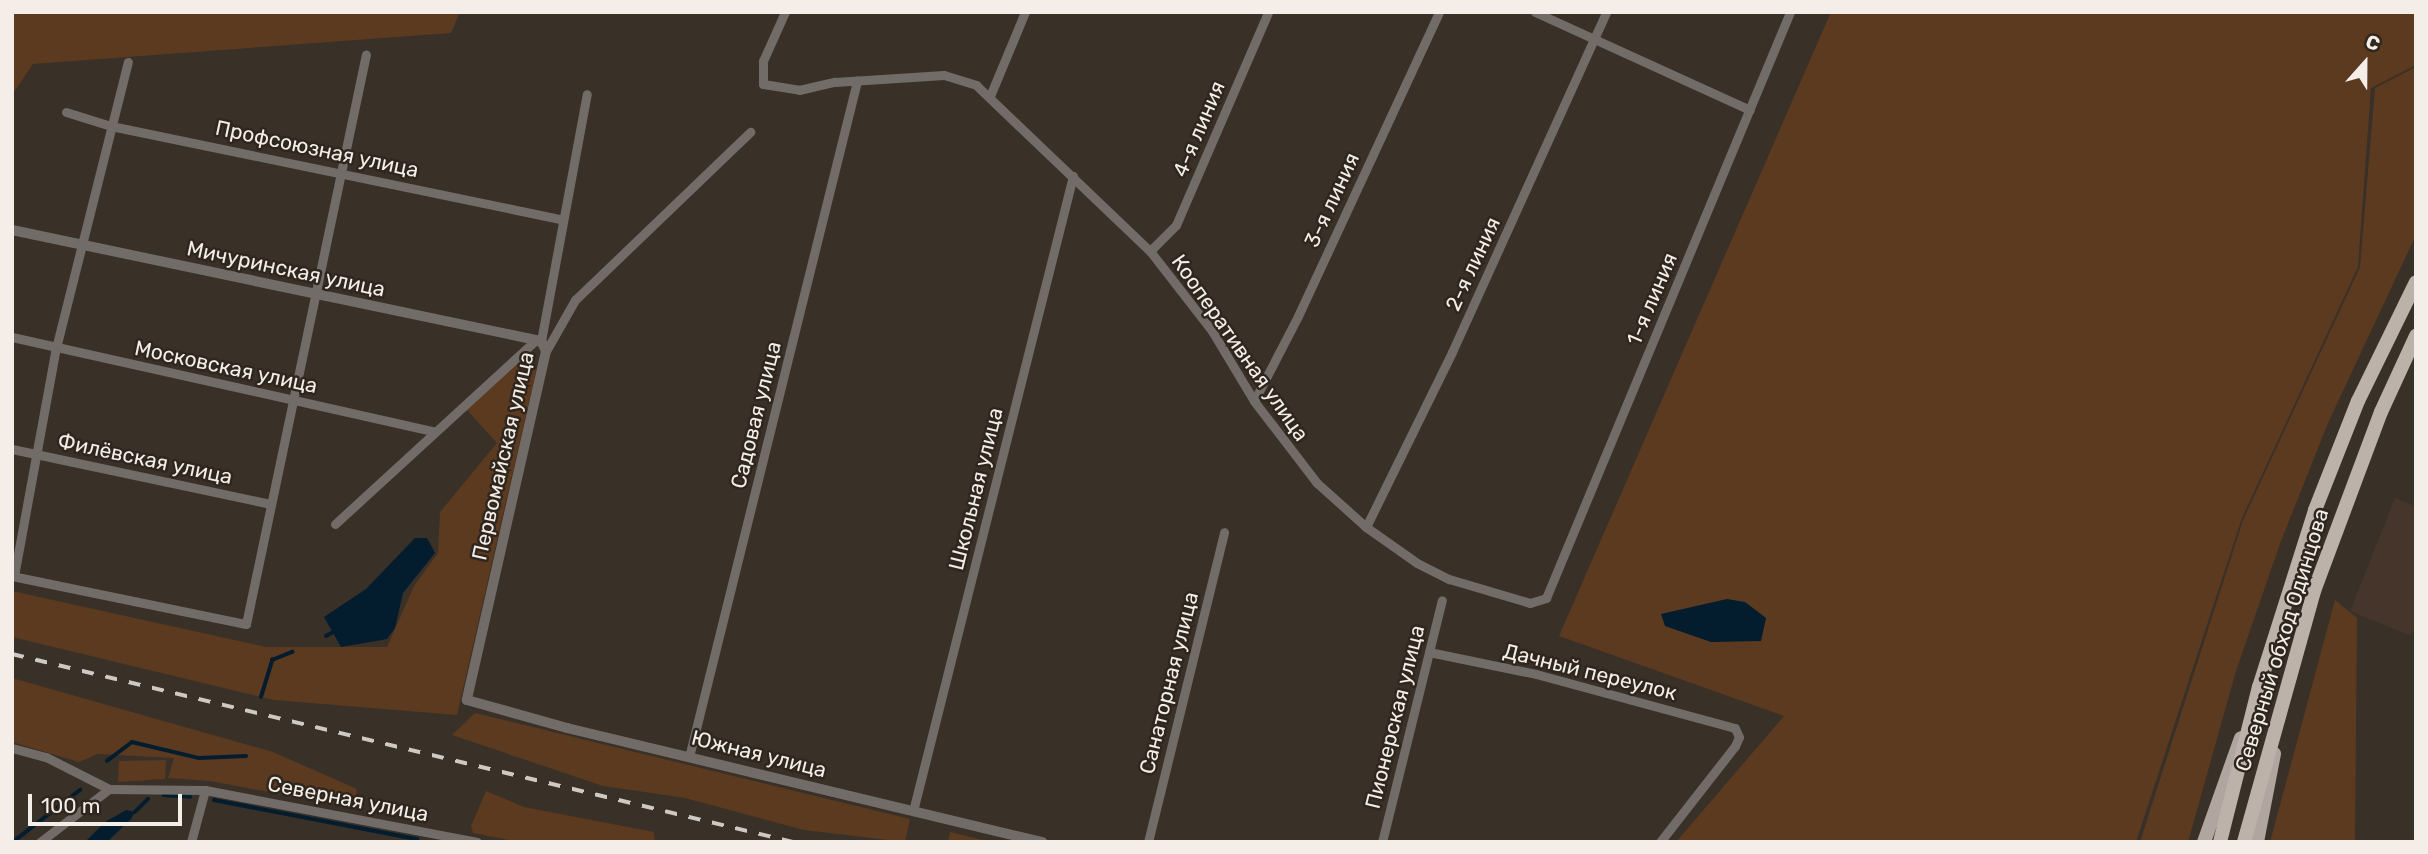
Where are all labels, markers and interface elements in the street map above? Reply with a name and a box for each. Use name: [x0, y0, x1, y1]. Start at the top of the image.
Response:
north arrow: [2330, 28, 2400, 98]
text: С: [2362, 30, 2383, 56]
street label: 4-я линия: [1168, 77, 1230, 181]
street label: Профсоюзная улица: [213, 115, 421, 183]
street label: 3-я линия: [1299, 149, 1365, 251]
street label: 2-я линия: [1440, 213, 1506, 315]
street label: Мичуринская улица: [185, 236, 387, 302]
street label: 1-я линия: [1621, 249, 1683, 349]
street label: Кооперативная улица: [1166, 250, 1314, 446]
street label: Московская улица: [132, 335, 320, 399]
street label: Садовая улица: [726, 339, 786, 491]
street label: Первомайская улица: [467, 349, 539, 563]
street label: Школьная улица: [944, 405, 1008, 573]
street label: Филёвская улица: [55, 428, 235, 490]
street label: Северный обход Одинцова: [2230, 506, 2334, 774]
street label: Санаторная улица: [1134, 589, 1204, 777]
street label: Пионерская улица: [1360, 623, 1430, 811]
street label: Дачный переулок: [1501, 638, 1679, 706]
street label: Южная улица: [689, 725, 829, 783]
street label: Северная улица: [266, 771, 430, 827]
scale bar: [32, 780, 186, 824]
text: 100 m: [41, 793, 100, 818]

